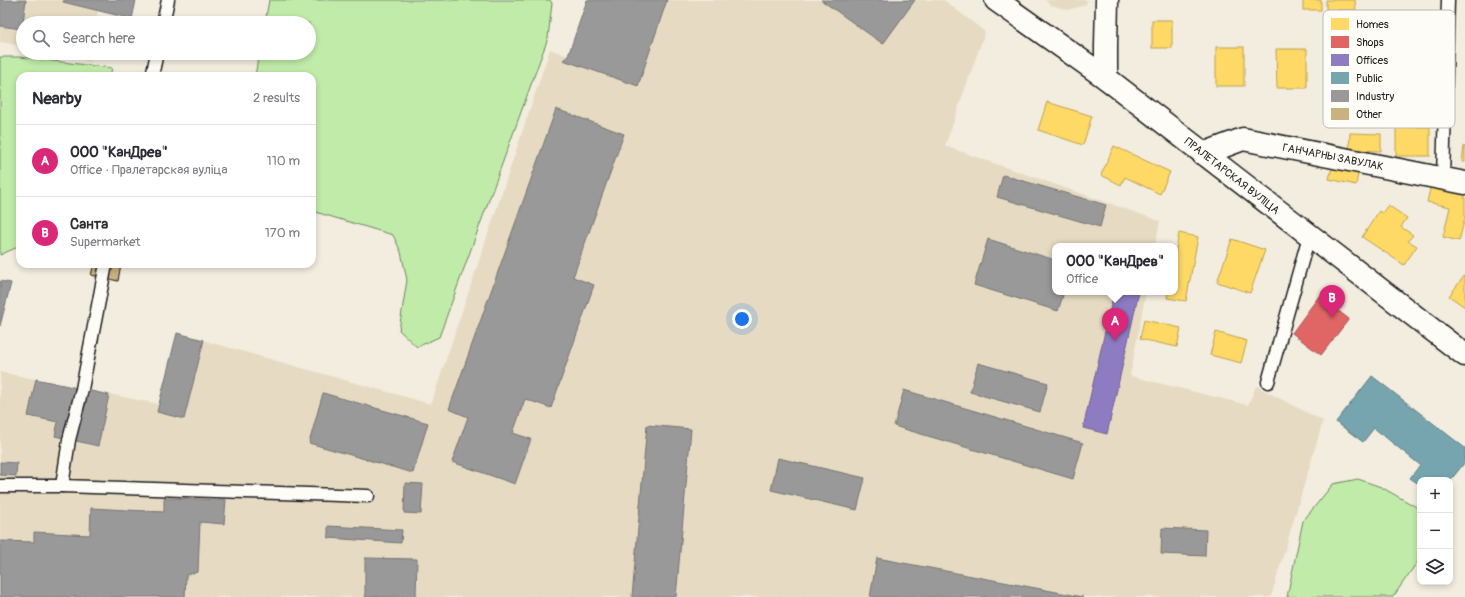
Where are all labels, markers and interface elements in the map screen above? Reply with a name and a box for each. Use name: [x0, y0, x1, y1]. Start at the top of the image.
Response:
legend: [1323, 10, 1455, 128]
search box: [16, 16, 316, 60]
text: Homes: [1356, 18, 1389, 31]
icon: search: [30, 27, 52, 49]
text: Search here: [62, 29, 135, 48]
text: Shops: [1356, 36, 1384, 49]
text: Offices: [1356, 54, 1388, 67]
text: Public: [1356, 72, 1384, 85]
text: Nearby: [32, 88, 81, 109]
text: 2 results: [253, 90, 300, 106]
text: Industry: [1356, 90, 1395, 103]
text: Other: [1356, 108, 1382, 121]
street label: ПРАЛЕТАРСКАЯ ВУЛІЦА: [1182, 135, 1282, 217]
street label: ГАНЧАРНЫ ЗАВУЛАК: [1281, 141, 1385, 173]
text: ООО "КанДрев": [70, 143, 168, 162]
text: A: [41, 153, 49, 169]
text: 110 m: [267, 153, 300, 169]
text: Office · Пралетарская вуліца: [70, 162, 227, 178]
text: Санта: [70, 215, 108, 234]
text: B: [41, 225, 49, 241]
text: 170 m: [265, 225, 300, 241]
text: Supermarket: [70, 234, 141, 250]
popup: [1052, 243, 1178, 295]
text: ООО "КанДрев": [1066, 252, 1164, 271]
text: Office: [1066, 271, 1098, 287]
pin: B: [1319, 285, 1345, 318]
pin: A: [1102, 308, 1128, 341]
your location: [732, 309, 752, 329]
map controls: [1417, 477, 1453, 585]
button: +: [1417, 477, 1453, 513]
button: −: [1417, 513, 1453, 549]
button: layers: [1417, 549, 1453, 585]

